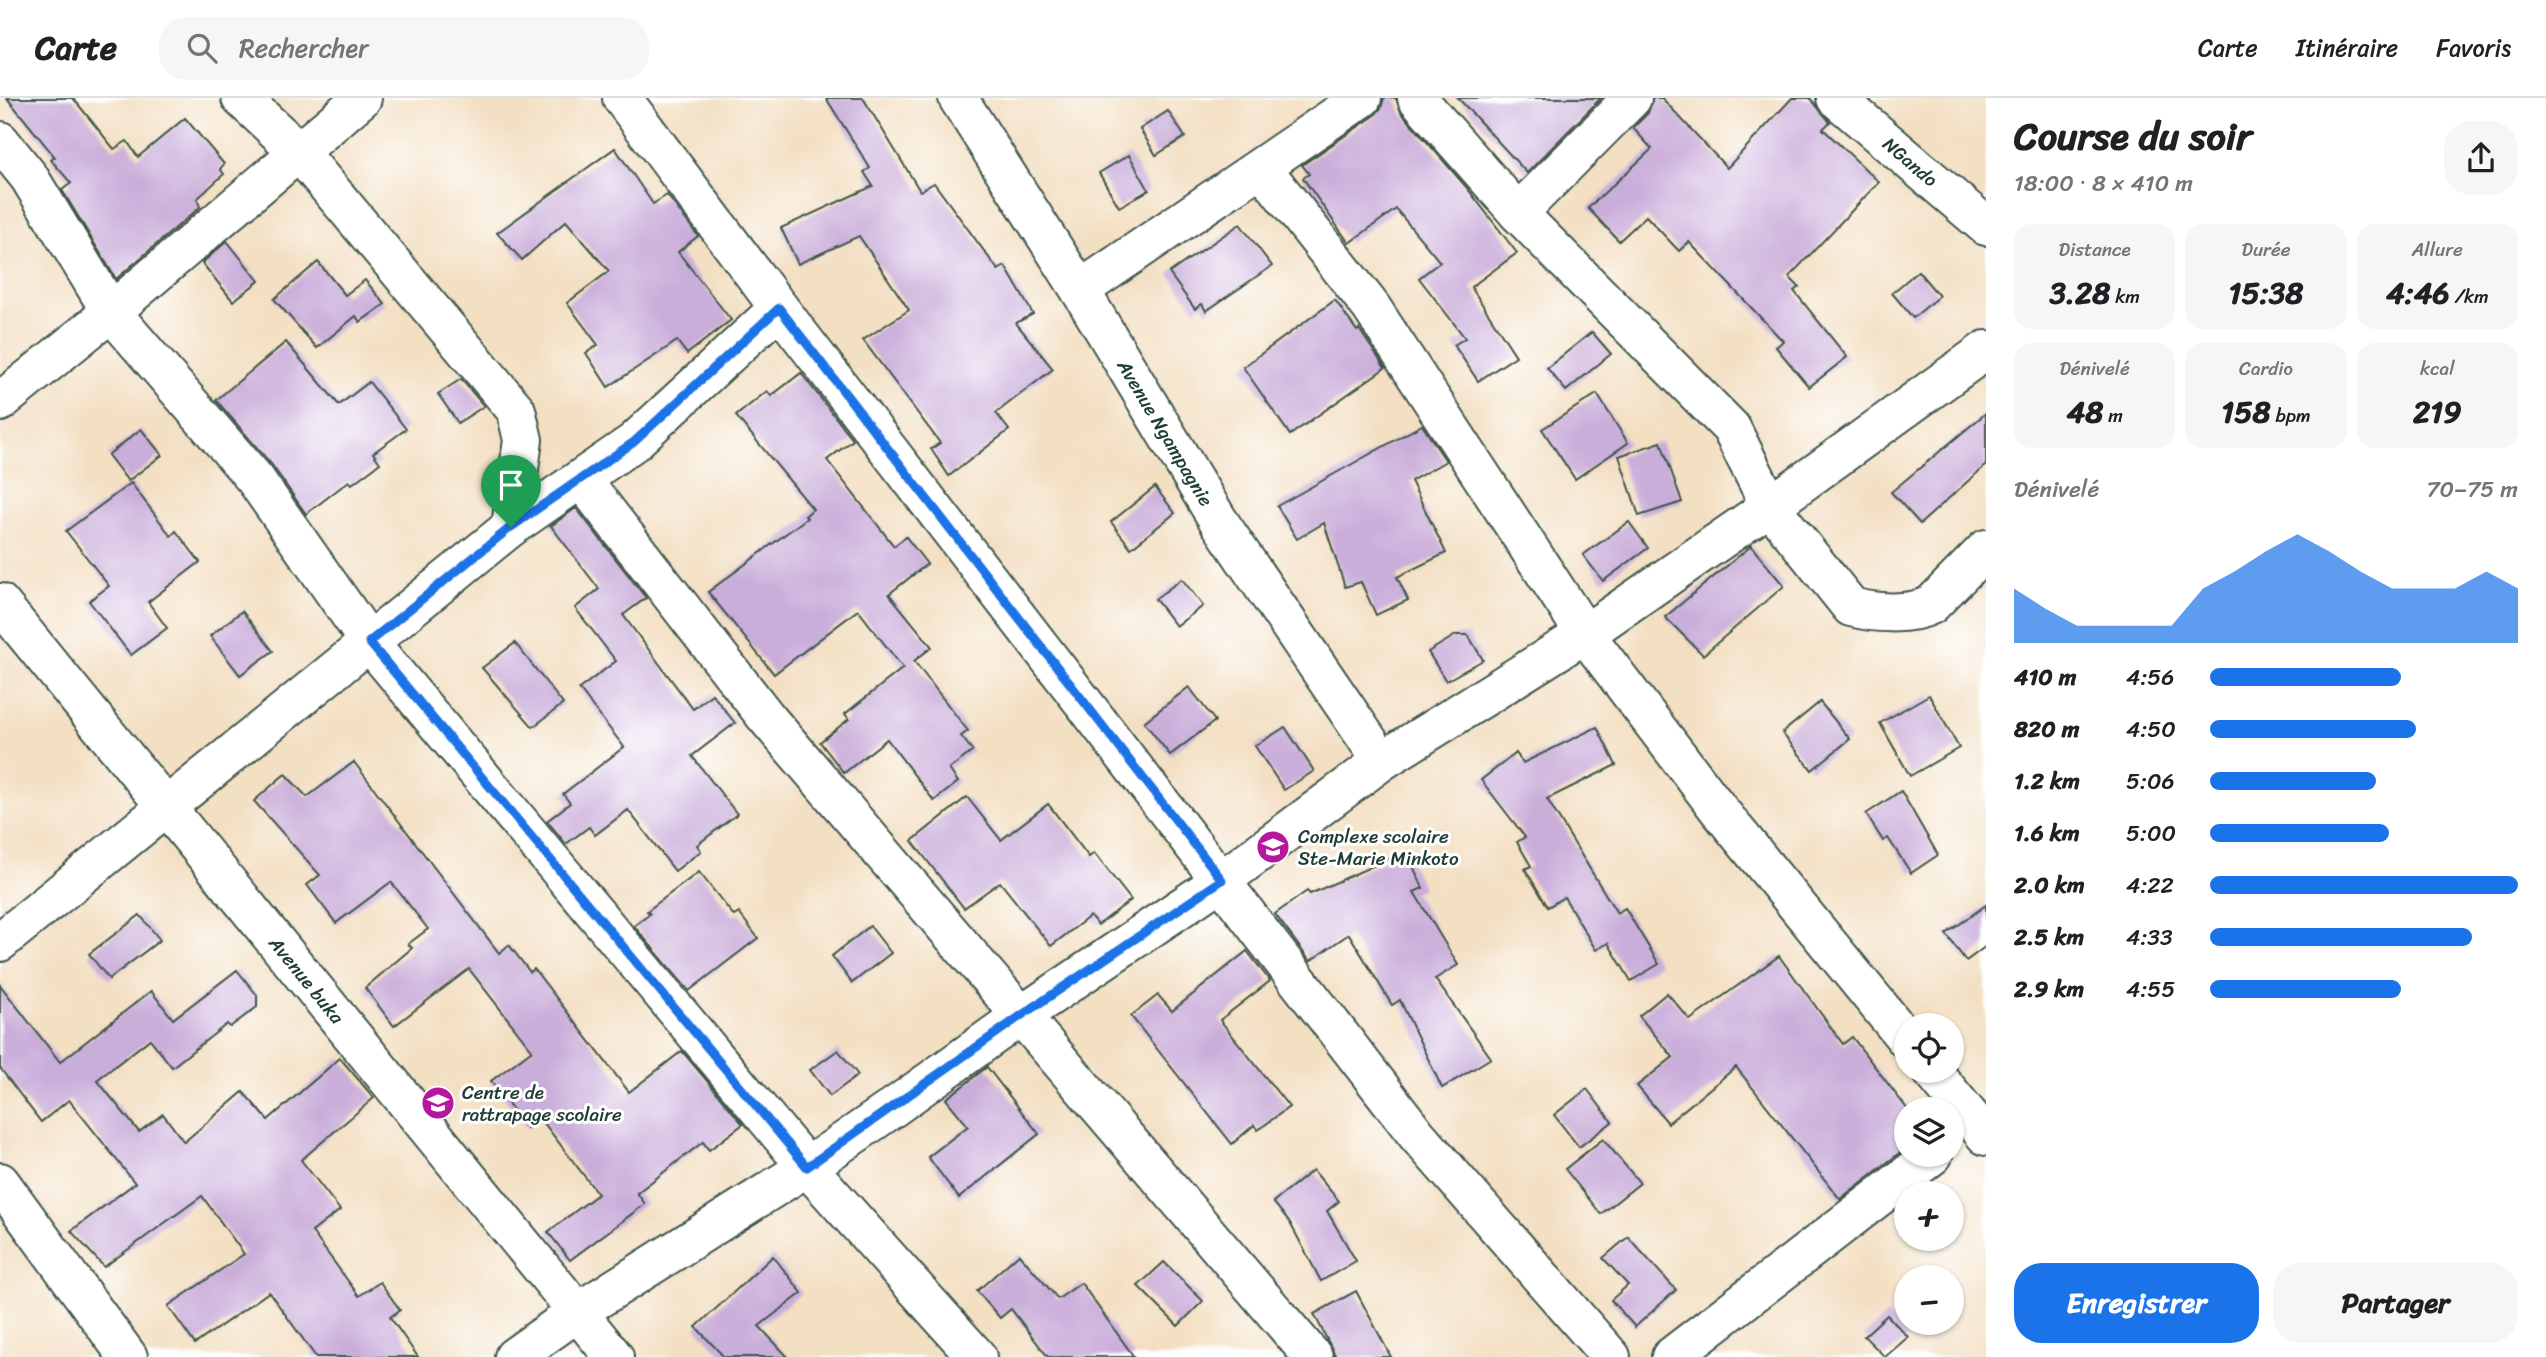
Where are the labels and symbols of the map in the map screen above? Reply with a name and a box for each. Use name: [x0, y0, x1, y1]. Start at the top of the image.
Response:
street label: NGando: [1875, 128, 1946, 195]
street label: Avenue Ngampagnie: [1108, 352, 1223, 513]
pin: [481, 455, 541, 527]
place label: Complexe scolaire Ste-Marie Minkoto: [1298, 820, 1459, 875]
school or university icon: Complexe scolaire Ste-Marie Minkoto: [1254, 828, 1292, 866]
street label: Avenue buka: [260, 928, 353, 1032]
place label: Centre de rattrapage scolaire: [462, 1076, 622, 1131]
school or university icon: Centre de rattrapage scolaire: [419, 1084, 457, 1122]

